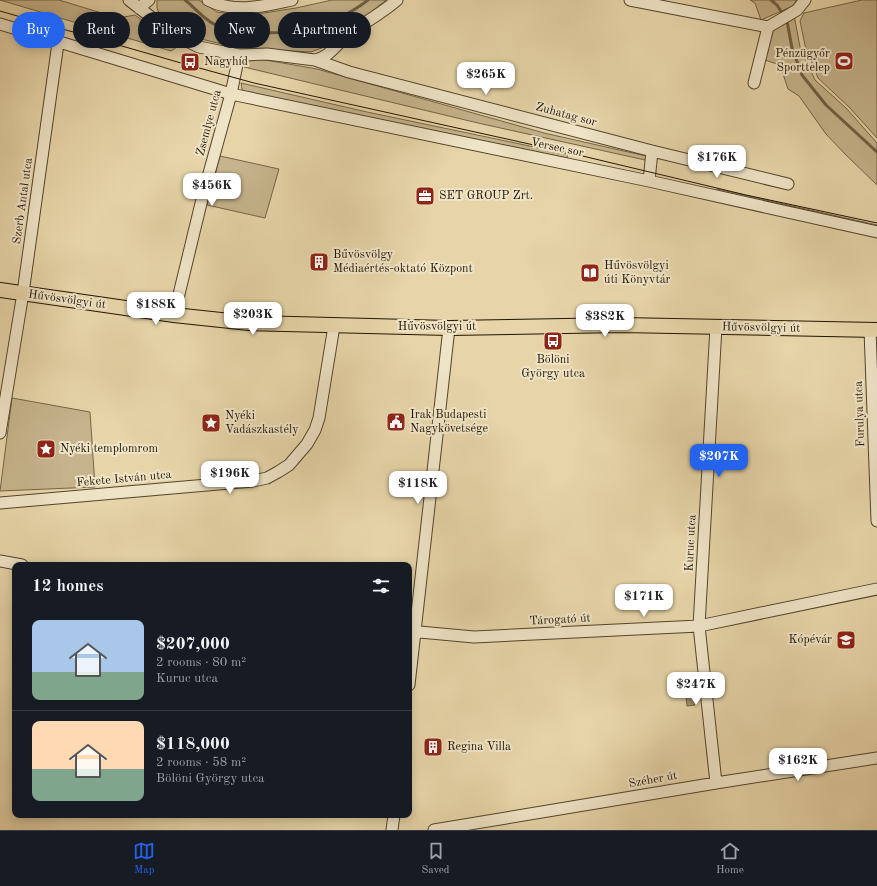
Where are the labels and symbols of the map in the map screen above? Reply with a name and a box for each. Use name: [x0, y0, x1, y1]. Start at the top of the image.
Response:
place label: Pénzügyőr Sporttelep: [775, 48, 830, 74]
sports icon: Pénzügyőr Sporttelep: [833, 50, 855, 72]
bus stop icon: Nagyhíd: [179, 51, 201, 73]
place label: Nagyhíd: [204, 56, 248, 68]
pin: $265K: [458, 62, 514, 96]
street label: Zsemlye utca: [194, 89, 224, 157]
street label: Zuhatag sor: [534, 101, 598, 129]
street label: Versec sor: [529, 137, 585, 159]
pin: $176K: [689, 145, 745, 179]
street label: Szerb Antal utca: [11, 157, 35, 245]
pin: $456K: [184, 173, 240, 207]
office icon: SET GROUP Zrt.: [414, 185, 436, 207]
place label: SET GROUP Zrt.: [439, 190, 533, 202]
place label: Bűvösvölgy Médiaértés-oktató Központ: [333, 249, 473, 275]
building icon: Bűvösvölgy Médiaértés-oktató Központ: [308, 251, 330, 273]
place label: Hűvösvölgyi úti Könyvtár: [604, 260, 671, 286]
library icon: Hűvösvölgyi úti Könyvtár: [579, 262, 601, 284]
street label: Hűvösvölgyi út: [27, 289, 107, 311]
pin: $188K: [128, 292, 184, 326]
pin: $203K: [225, 302, 281, 336]
pin: $382K: [577, 304, 633, 338]
street label: Hűvösvölgyi út: [398, 321, 476, 333]
street label: Hűvösvölgyi út: [722, 321, 800, 335]
bus stop icon: Bölöni György utca: [542, 330, 564, 352]
place label: Bölöni György utca: [521, 354, 585, 380]
street label: Furulya utca: [853, 381, 867, 447]
place label: Irak Budapesti Nagykövetsége: [410, 409, 488, 435]
place label: Nyéki Vadászkastély: [225, 410, 299, 436]
public building icon: Irak Budapesti Nagykövetsége: [385, 411, 407, 433]
place icon: Nyéki Vadászkastély: [200, 412, 222, 434]
place icon: Nyéki templomrom: [35, 438, 57, 460]
place label: Nyéki templomrom: [60, 443, 158, 455]
pin: $207K: [691, 444, 747, 478]
pin: $196K: [202, 461, 258, 495]
street label: Fekete István utca: [76, 469, 172, 489]
pin: $118K: [390, 471, 446, 505]
street label: Kuruc utca: [684, 514, 698, 572]
pin: $171K: [616, 584, 672, 618]
street label: Tárogató út: [529, 612, 591, 628]
school or university icon: Kópévár: [835, 629, 857, 651]
place label: Kópévár: [788, 634, 832, 646]
pin: $247K: [668, 672, 724, 706]
building icon: Regina Villa: [422, 736, 444, 758]
place label: Regina Villa: [447, 741, 511, 753]
pin: $162K: [770, 748, 826, 782]
street label: Széher út: [628, 770, 678, 790]

